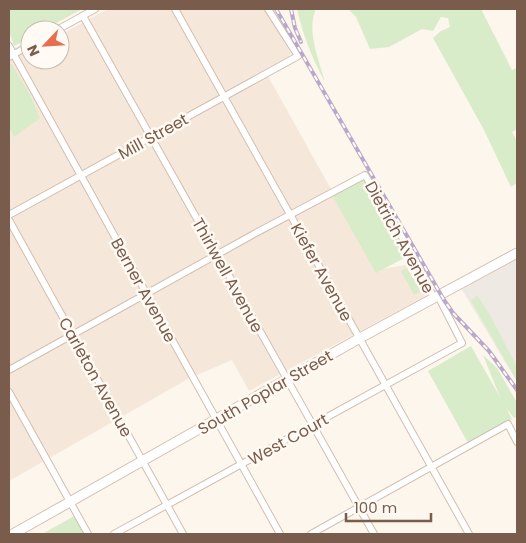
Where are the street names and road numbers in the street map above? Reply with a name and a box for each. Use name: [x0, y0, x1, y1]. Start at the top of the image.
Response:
street label: Mill Street: [114, 108, 193, 165]
street label: Dietrich Avenue: [359, 177, 440, 298]
street label: Thirlwell Avenue: [186, 214, 269, 337]
street label: Kiefer Avenue: [285, 219, 358, 326]
street label: Berner Avenue: [105, 234, 182, 347]
street label: Carleton Avenue: [53, 313, 138, 441]
street label: South Poplar Street: [194, 344, 337, 440]
street label: West Court: [244, 408, 333, 471]

